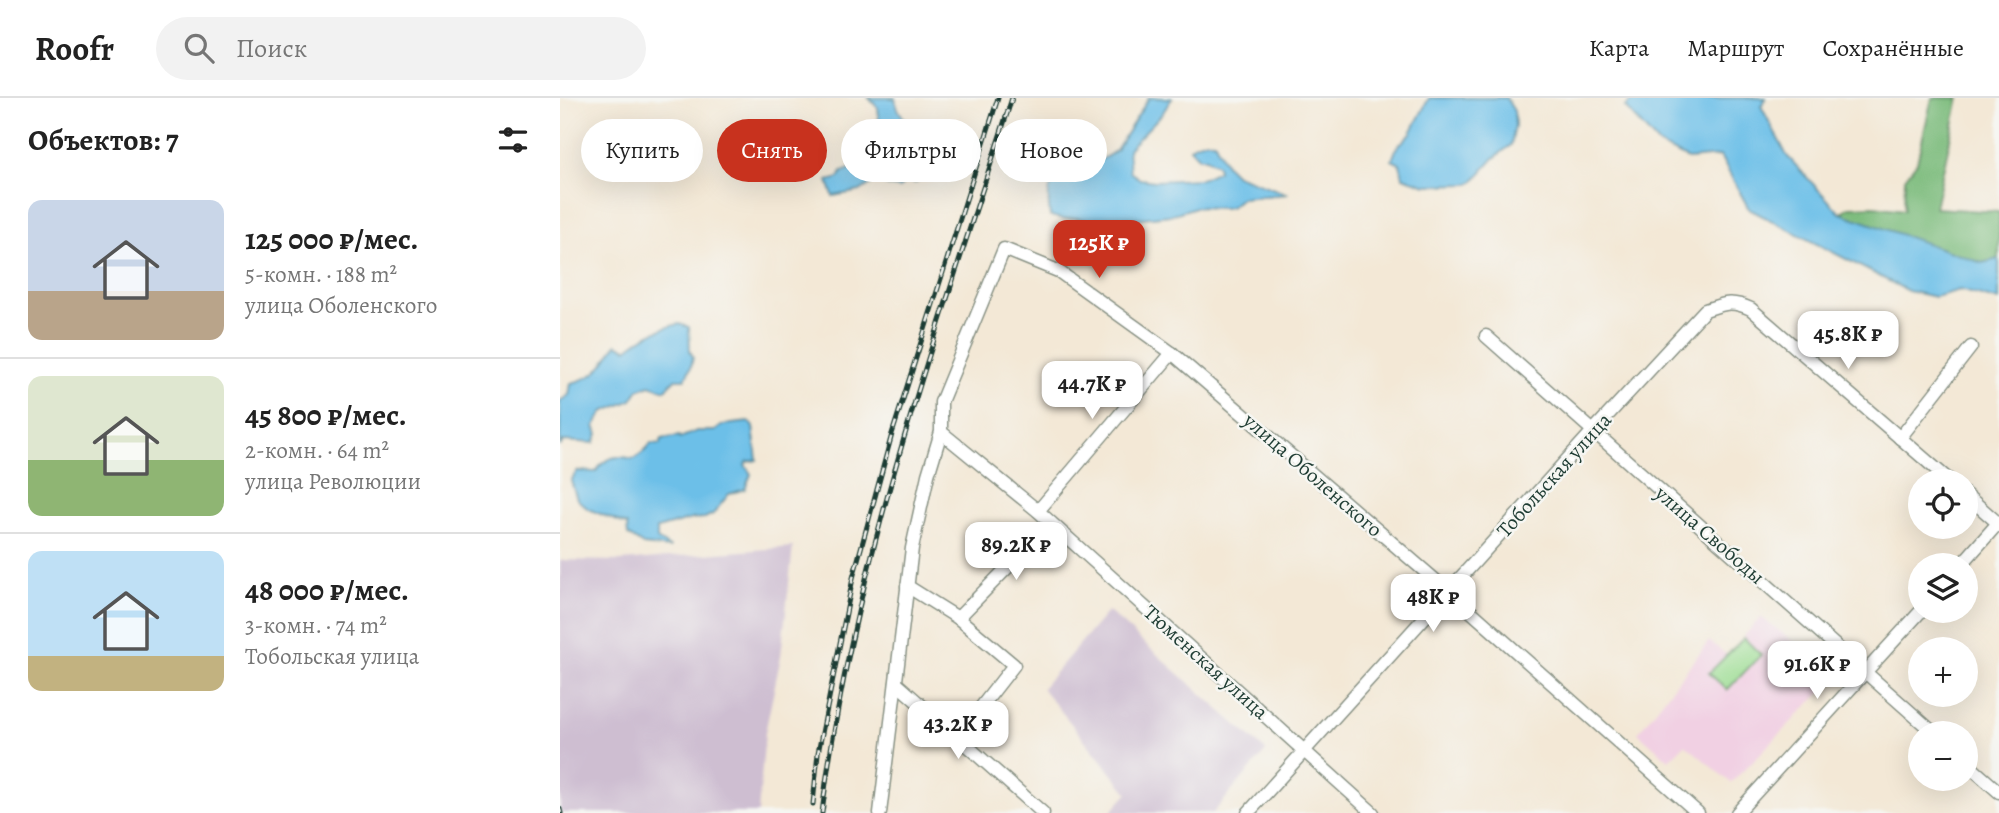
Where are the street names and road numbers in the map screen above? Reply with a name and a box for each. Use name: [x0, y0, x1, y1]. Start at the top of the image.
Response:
street label: улица Оболенского: [1237, 406, 1389, 543]
street label: Тобольская улица: [1490, 406, 1618, 544]
street label: улица Свободы: [1648, 479, 1771, 591]
street label: Тюменская улица: [1137, 598, 1275, 726]

